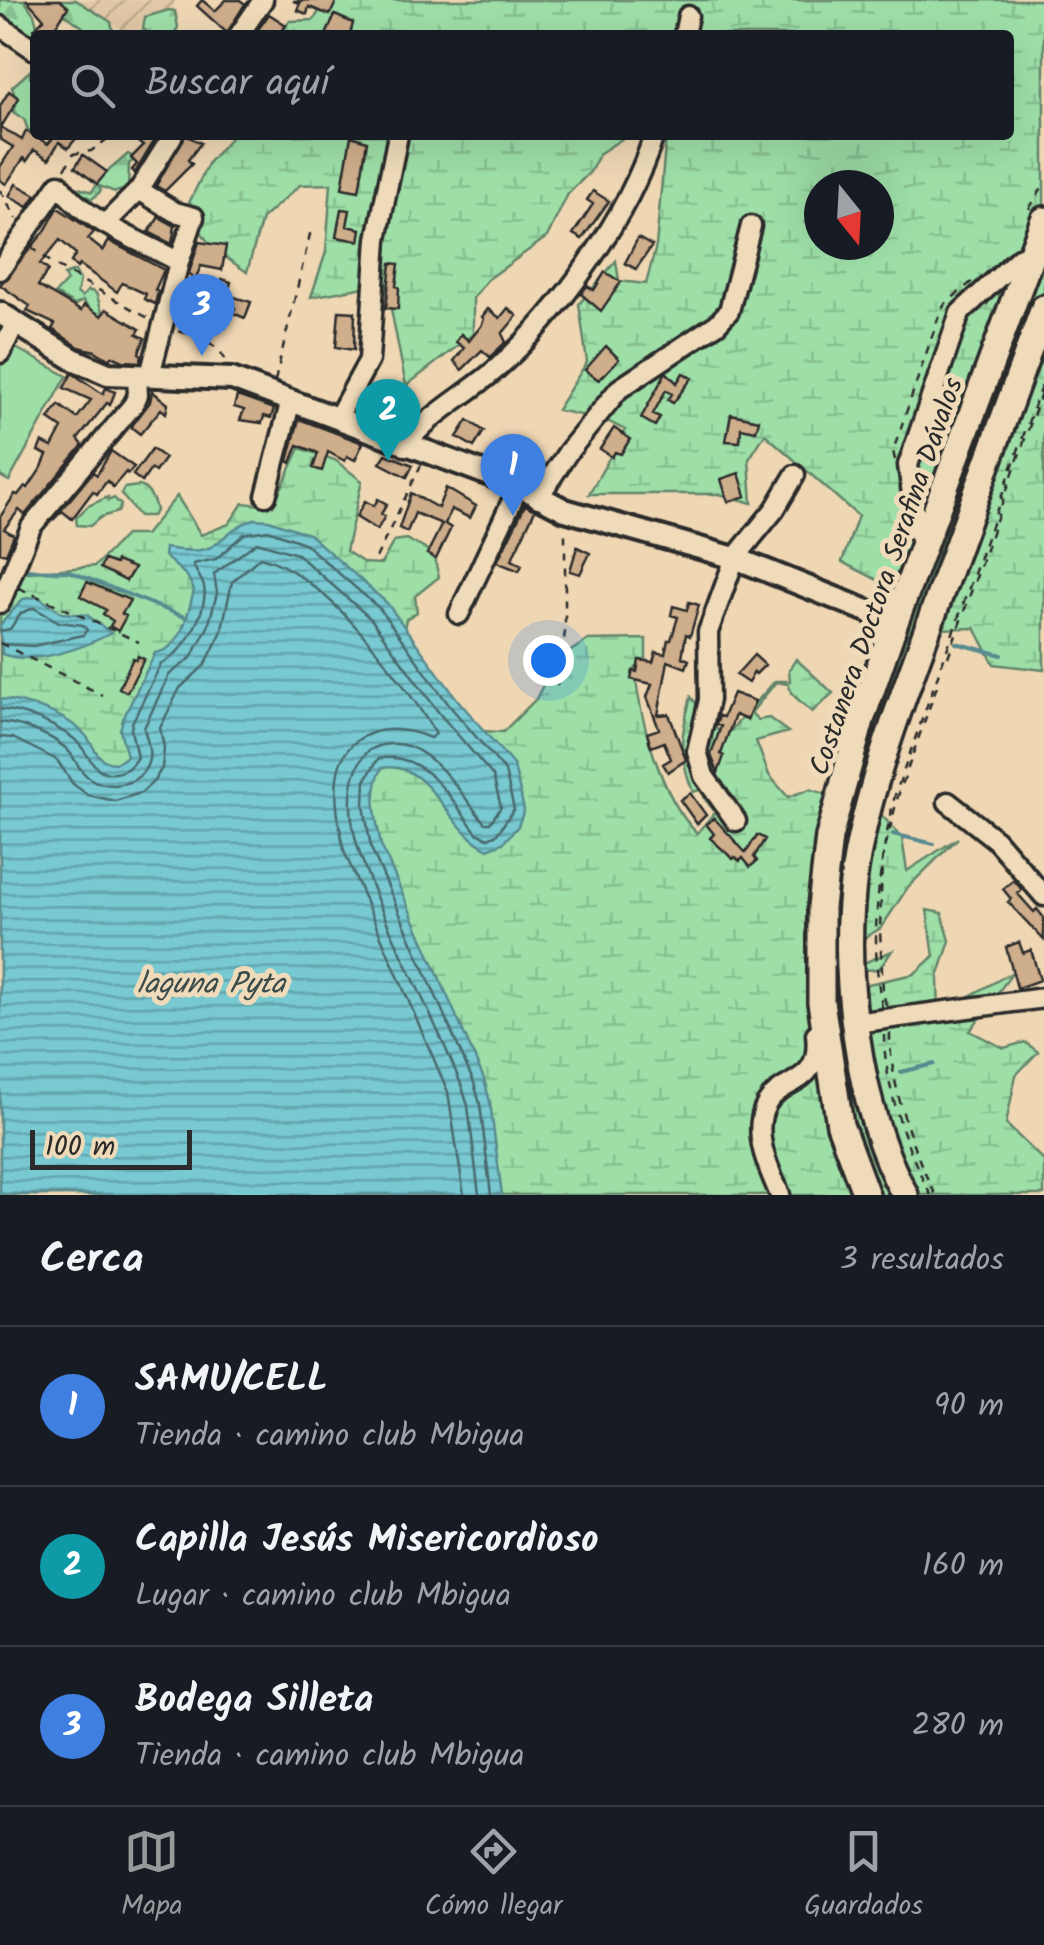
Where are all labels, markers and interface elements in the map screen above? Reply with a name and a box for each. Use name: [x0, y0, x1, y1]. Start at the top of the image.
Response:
search box: [30, 30, 1014, 140]
text: Buscar aquí: [145, 55, 329, 115]
icon: search: [65, 58, 120, 113]
north arrow: [804, 170, 894, 260]
pin: 3: [170, 274, 234, 356]
street label: Costanera Doctora Serafina Dávalos: [798, 372, 977, 782]
pin: 2: [356, 378, 420, 461]
pin: 1: [480, 434, 546, 516]
your location: [523, 635, 574, 686]
water label: laguna Pyta: [137, 961, 287, 1009]
scale bar: [30, 1125, 192, 1170]
text: 100 m: [45, 1125, 115, 1170]
text: Cerca: [40, 1227, 144, 1294]
text: 3 resultados: [840, 1235, 1004, 1286]
text: SAMU/CELL: [135, 1351, 328, 1411]
text: 1: [68, 1381, 77, 1432]
text: 90 m: [934, 1381, 1004, 1432]
text: Tienda · camino club Mbigua: [135, 1411, 525, 1462]
text: Capilla Jesús Misericordioso: [135, 1511, 599, 1571]
text: 2: [63, 1541, 82, 1592]
text: 160 m: [922, 1541, 1004, 1592]
text: Lugar · camino club Mbigua: [135, 1571, 511, 1622]
text: Bodega Silleta: [135, 1671, 374, 1731]
text: 3: [64, 1701, 81, 1752]
text: 280 m: [912, 1701, 1004, 1752]
text: Tienda · camino club Mbigua: [135, 1731, 525, 1782]
tab: Mapa: [121, 1824, 183, 1929]
tab: Cómo llegar: [425, 1824, 562, 1929]
tab: Guardados: [804, 1824, 923, 1929]

